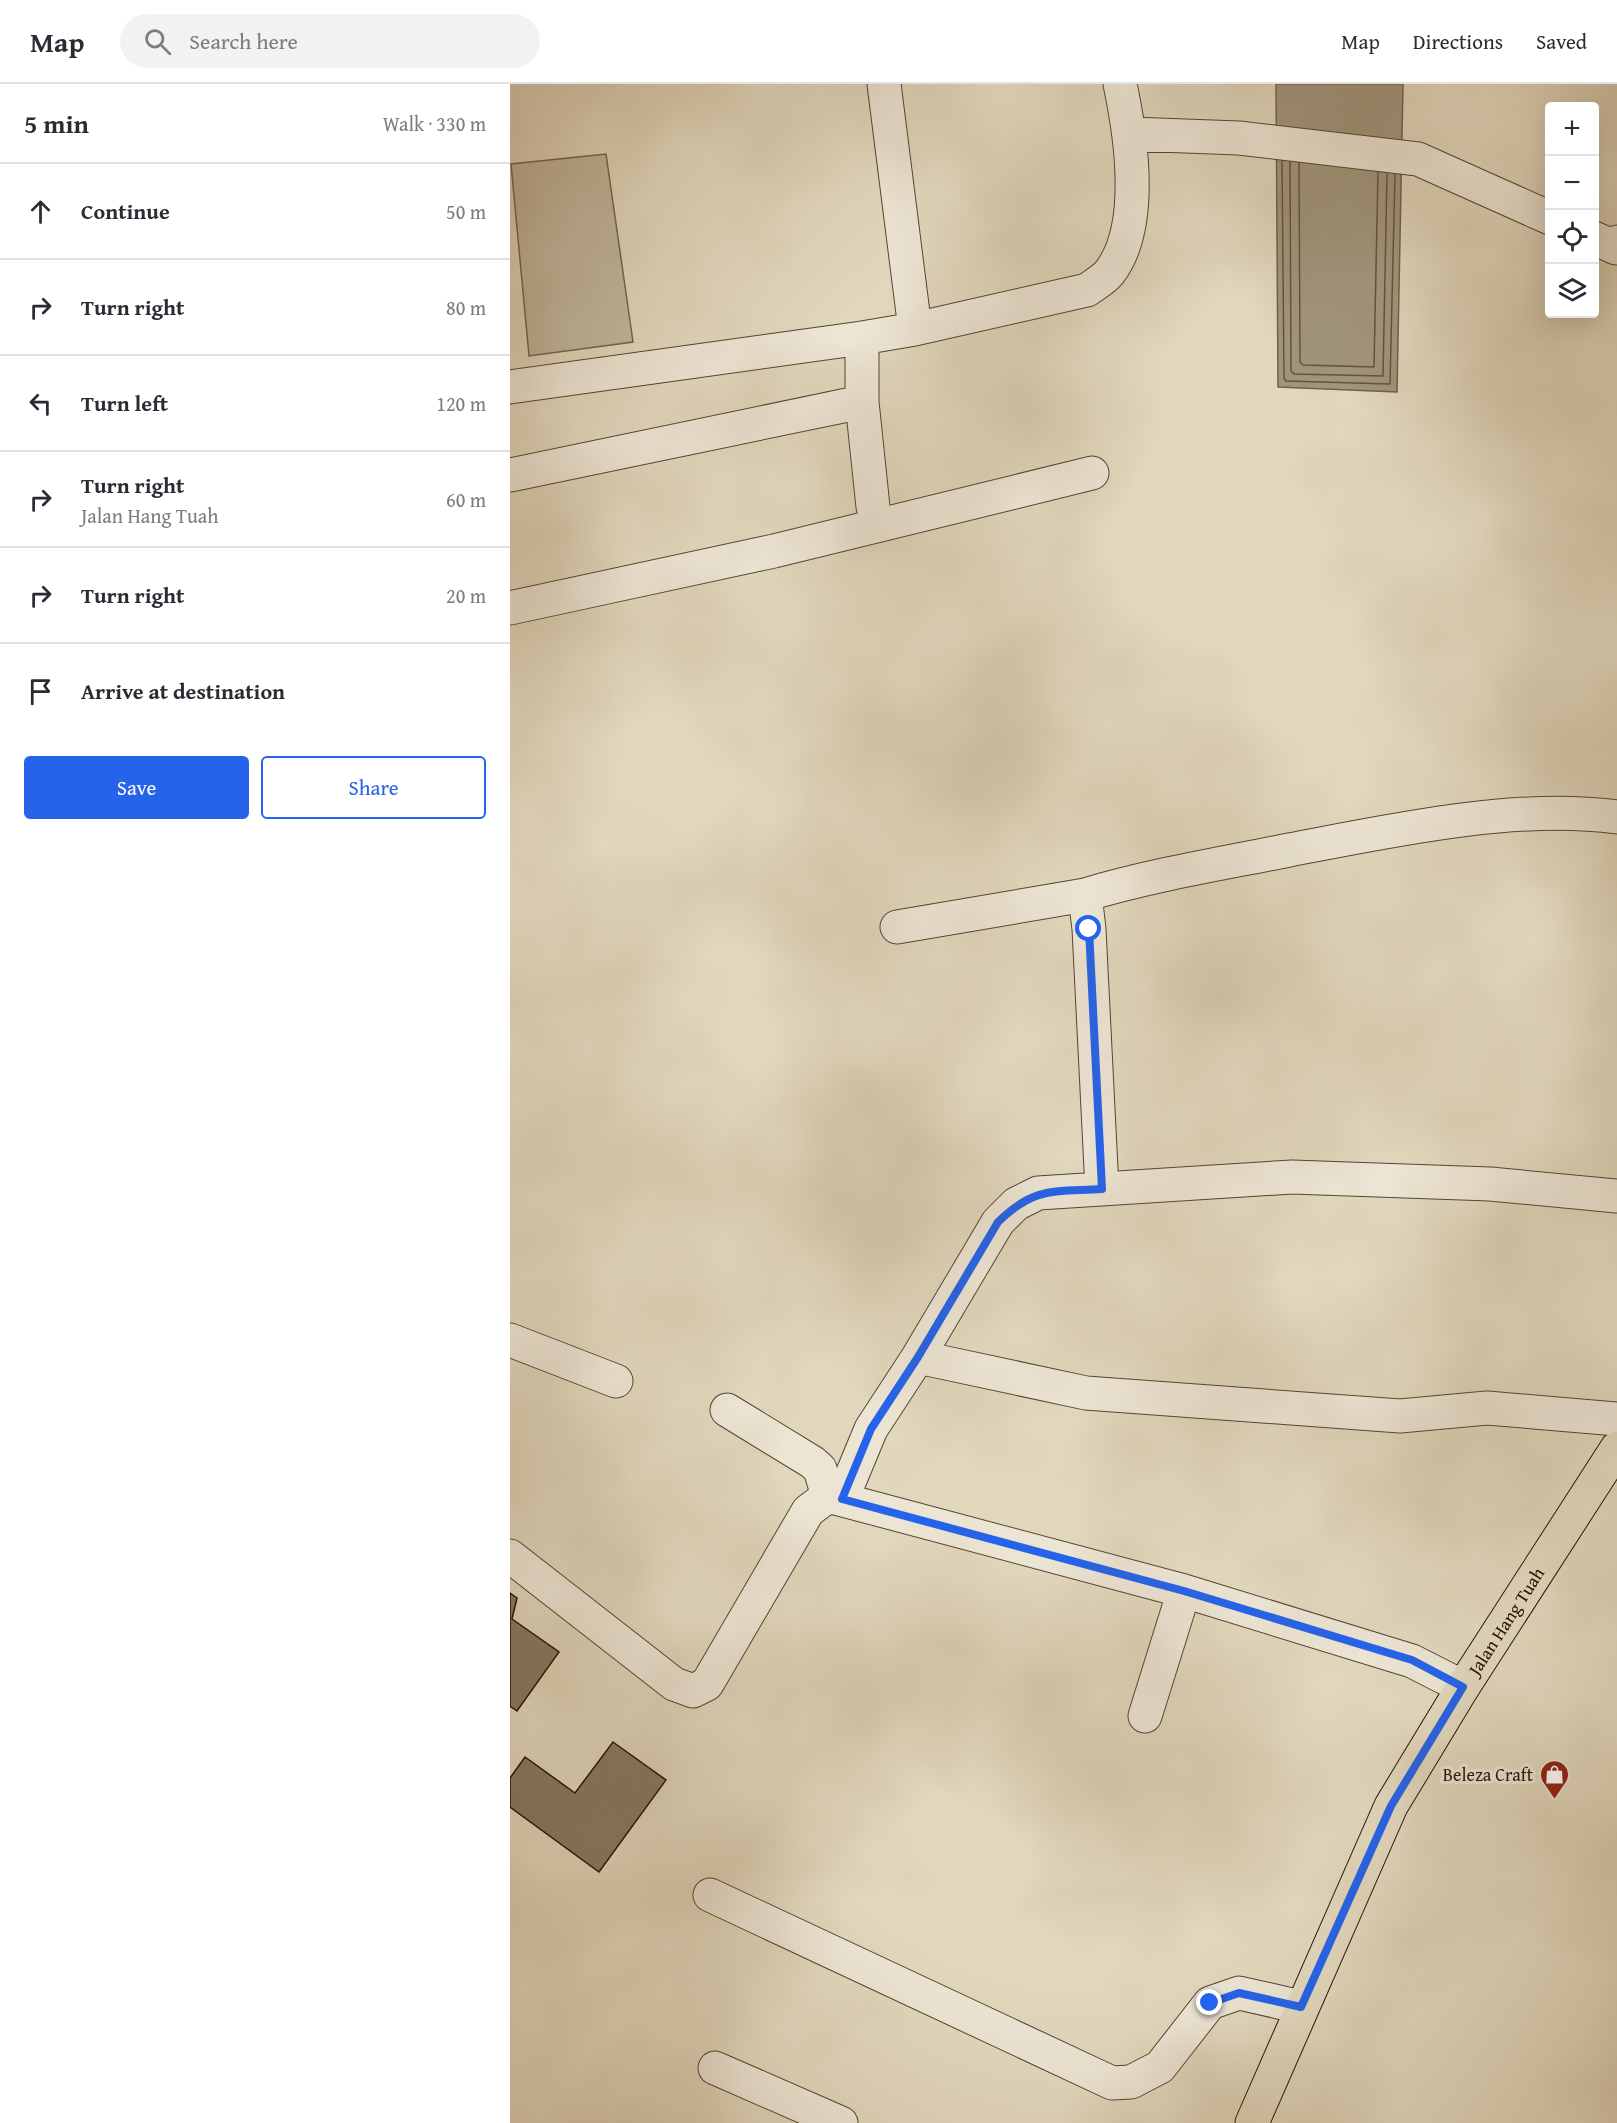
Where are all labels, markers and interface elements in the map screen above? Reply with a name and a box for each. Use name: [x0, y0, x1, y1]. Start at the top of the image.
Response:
search box: [120, 14, 540, 68]
text: Map: [30, 21, 84, 62]
icon: search: [141, 25, 174, 58]
text: Search here: [189, 25, 298, 57]
text: Map: [1341, 26, 1380, 57]
text: Directions: [1413, 26, 1503, 57]
text: Saved: [1536, 26, 1587, 57]
map controls: [1545, 102, 1599, 318]
button: +: [1545, 102, 1599, 156]
text: 5 min: [24, 104, 89, 143]
text: Walk · 330 m: [383, 109, 486, 138]
button: −: [1545, 156, 1599, 210]
icon: ahead: [24, 195, 57, 228]
text: Continue: [81, 195, 170, 227]
text: 50 m: [446, 197, 486, 226]
button: locate: [1545, 210, 1599, 264]
button: layers: [1545, 264, 1599, 318]
icon: right: [24, 291, 57, 324]
text: Turn right: [81, 291, 184, 323]
text: 80 m: [446, 293, 486, 322]
icon: left: [24, 387, 57, 420]
text: Turn left: [81, 387, 168, 419]
text: 120 m: [436, 389, 486, 418]
text: Turn right: [81, 469, 184, 501]
icon: right: [24, 483, 57, 516]
text: 60 m: [446, 485, 486, 514]
text: Jalan Hang Tuah: [81, 501, 218, 530]
icon: right: [24, 579, 57, 612]
text: Turn right: [81, 579, 184, 611]
text: 20 m: [446, 581, 486, 610]
icon: arrive: [24, 675, 57, 708]
text: Arrive at destination: [81, 675, 285, 707]
button: Save: [24, 756, 249, 819]
button: Share: [261, 756, 486, 819]
route start: [1075, 915, 1101, 941]
street label: Jalan Hang Tuah: [1460, 1561, 1551, 1682]
shop icon: Beleza Craft: [1538, 1758, 1570, 1800]
place label: Beleza Craft: [1443, 1761, 1534, 1788]
route end: [1196, 1989, 1222, 2015]

